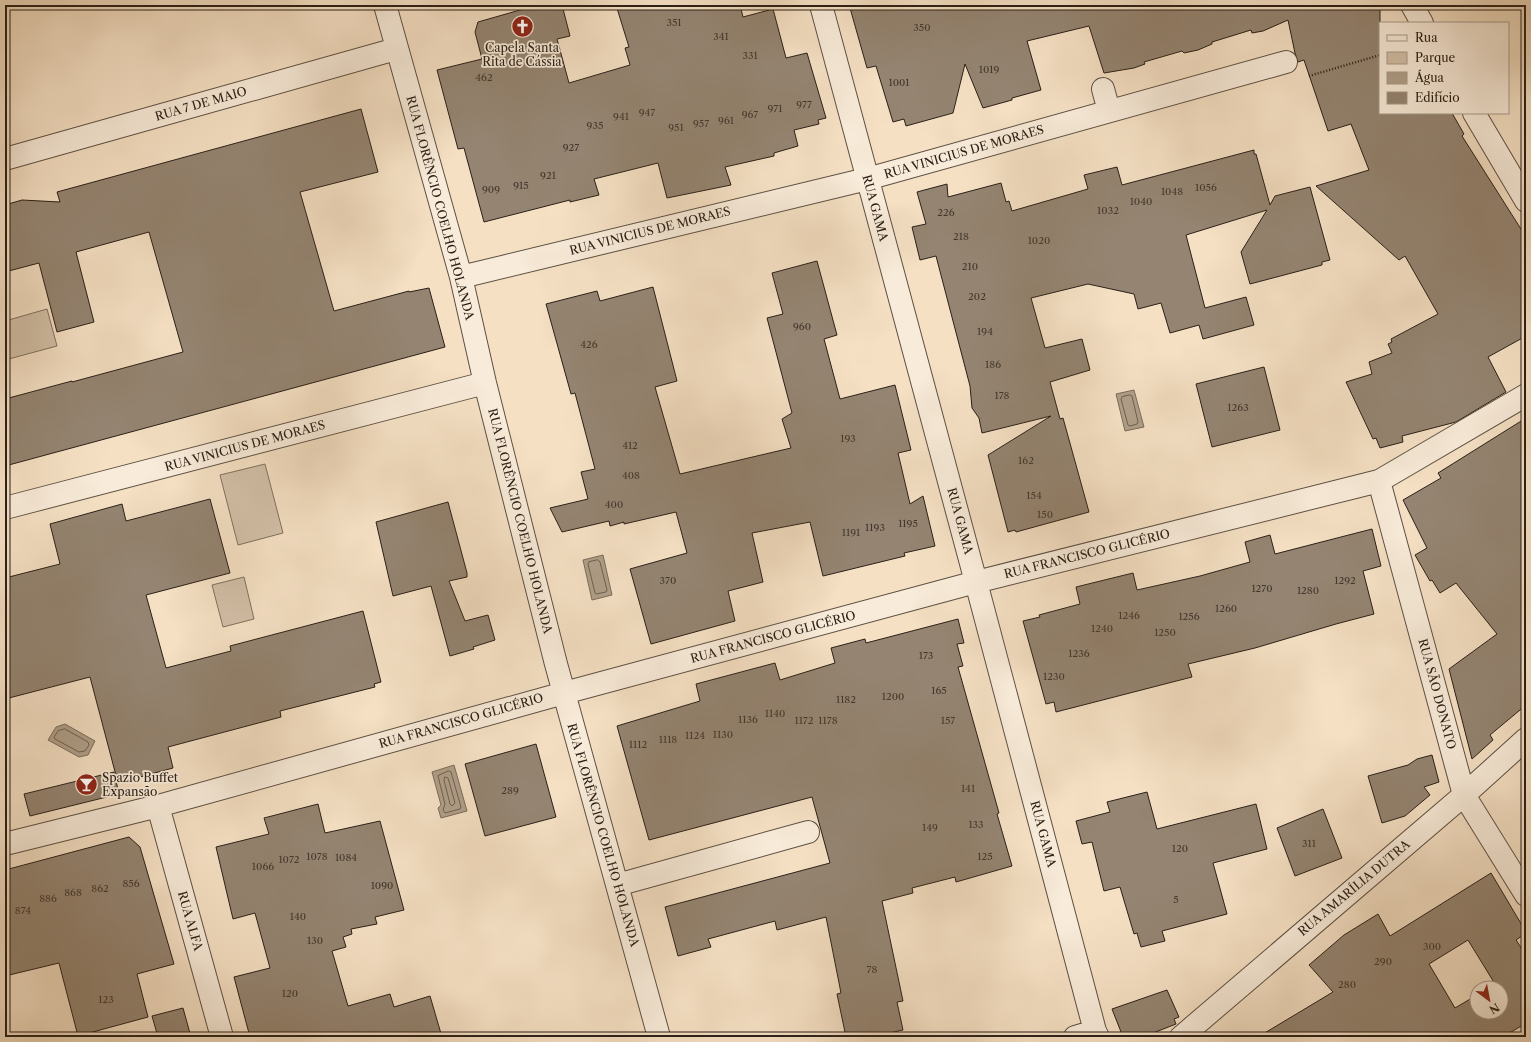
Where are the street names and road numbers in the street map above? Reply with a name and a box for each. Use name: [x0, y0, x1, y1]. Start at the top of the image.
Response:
street label: RUA 7 DE MAIO: [153, 83, 248, 124]
street label: RUA FLORÊNCIO COELHO HOLANDA: [403, 94, 479, 323]
street label: RUA VINICIUS DE MORAES: [882, 121, 1045, 182]
street label: RUA GAMA: [859, 173, 892, 244]
street label: RUA VINICIUS DE MORAES: [568, 203, 732, 258]
street label: RUA FLORÊNCIO COELHO HOLANDA: [485, 406, 557, 636]
street label: RUA VINICIUS DE MORAES: [163, 417, 327, 474]
street label: RUA GAMA: [944, 486, 977, 557]
street label: RUA FRANCISCO GLICÉRIO: [1002, 525, 1171, 581]
street label: RUA FRANCISCO GLICÉRIO: [688, 606, 857, 666]
street label: RUA SÃO DONATO: [1415, 637, 1460, 751]
street label: RUA FRANCISCO GLICÉRIO: [377, 689, 545, 751]
street label: RUA FLORÊNCIO COELHO HOLANDA: [564, 721, 644, 949]
street label: RUA GAMA: [1027, 799, 1060, 870]
street label: RUA AMARÍLIA DUTRA: [1294, 835, 1413, 939]
street label: RUA ALFA: [175, 889, 206, 953]

